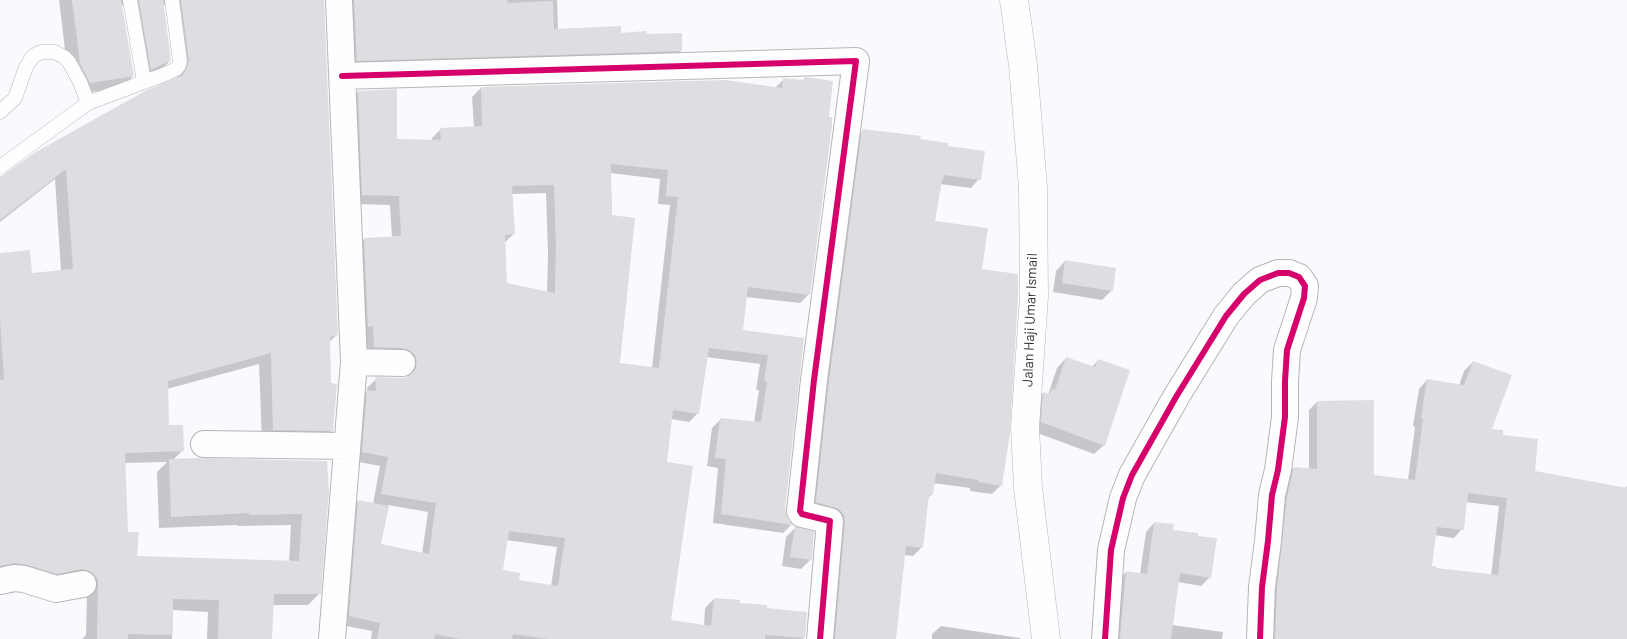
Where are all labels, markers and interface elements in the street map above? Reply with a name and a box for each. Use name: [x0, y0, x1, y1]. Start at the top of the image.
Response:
street label: Jalan Haji Umar Ismail: [1019, 253, 1041, 387]

